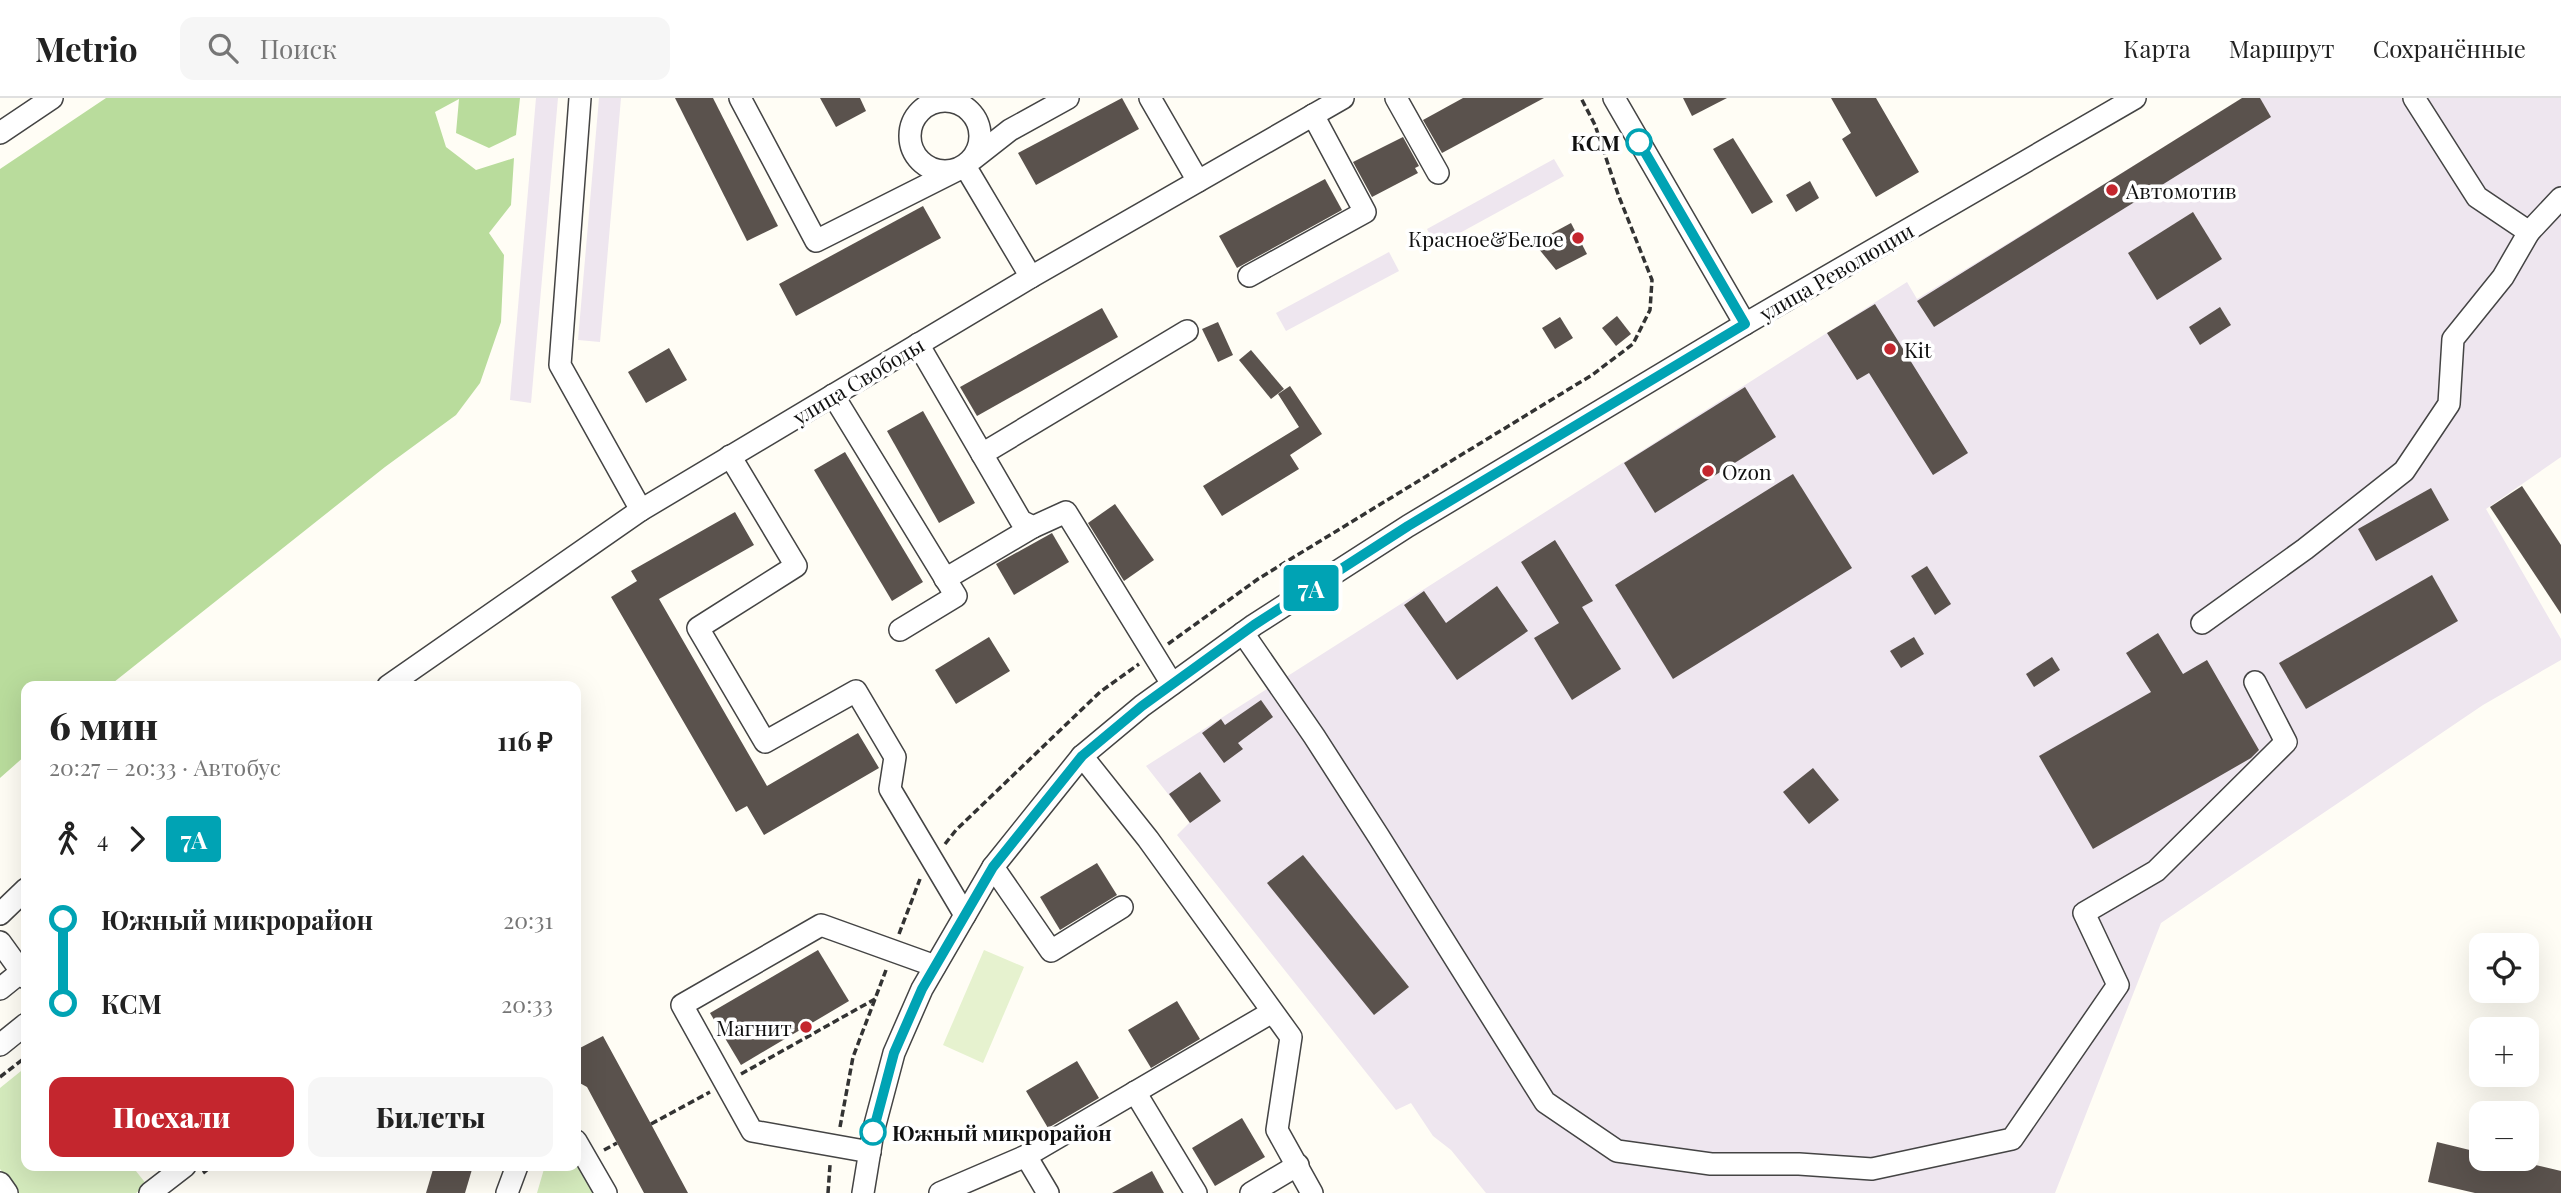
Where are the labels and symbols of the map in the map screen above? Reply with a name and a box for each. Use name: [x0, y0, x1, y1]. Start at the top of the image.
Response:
place label: КСМ: [1571, 128, 1620, 156]
marker: КСМ: [1626, 129, 1652, 155]
place label: Автомотив: [2125, 176, 2237, 204]
marker: Автомотив: [2104, 182, 2120, 198]
street label: улица Революции: [1753, 215, 1918, 327]
place label: Красное&Белое: [1408, 224, 1564, 252]
marker: Красное&Белое: [1570, 230, 1586, 246]
street label: улица Свободы: [786, 330, 929, 431]
place label: Kit: [1904, 335, 1932, 363]
marker: Kit: [1882, 341, 1898, 357]
place label: Ozon: [1722, 457, 1772, 485]
marker: Ozon: [1700, 463, 1716, 479]
line badge: 7А: [1280, 565, 1342, 611]
place label: Магнит: [716, 1013, 792, 1041]
marker: Магнит: [798, 1019, 814, 1035]
place label: Южный микрорайон: [892, 1118, 1112, 1146]
marker: Южный микрорайон: [860, 1119, 886, 1145]

